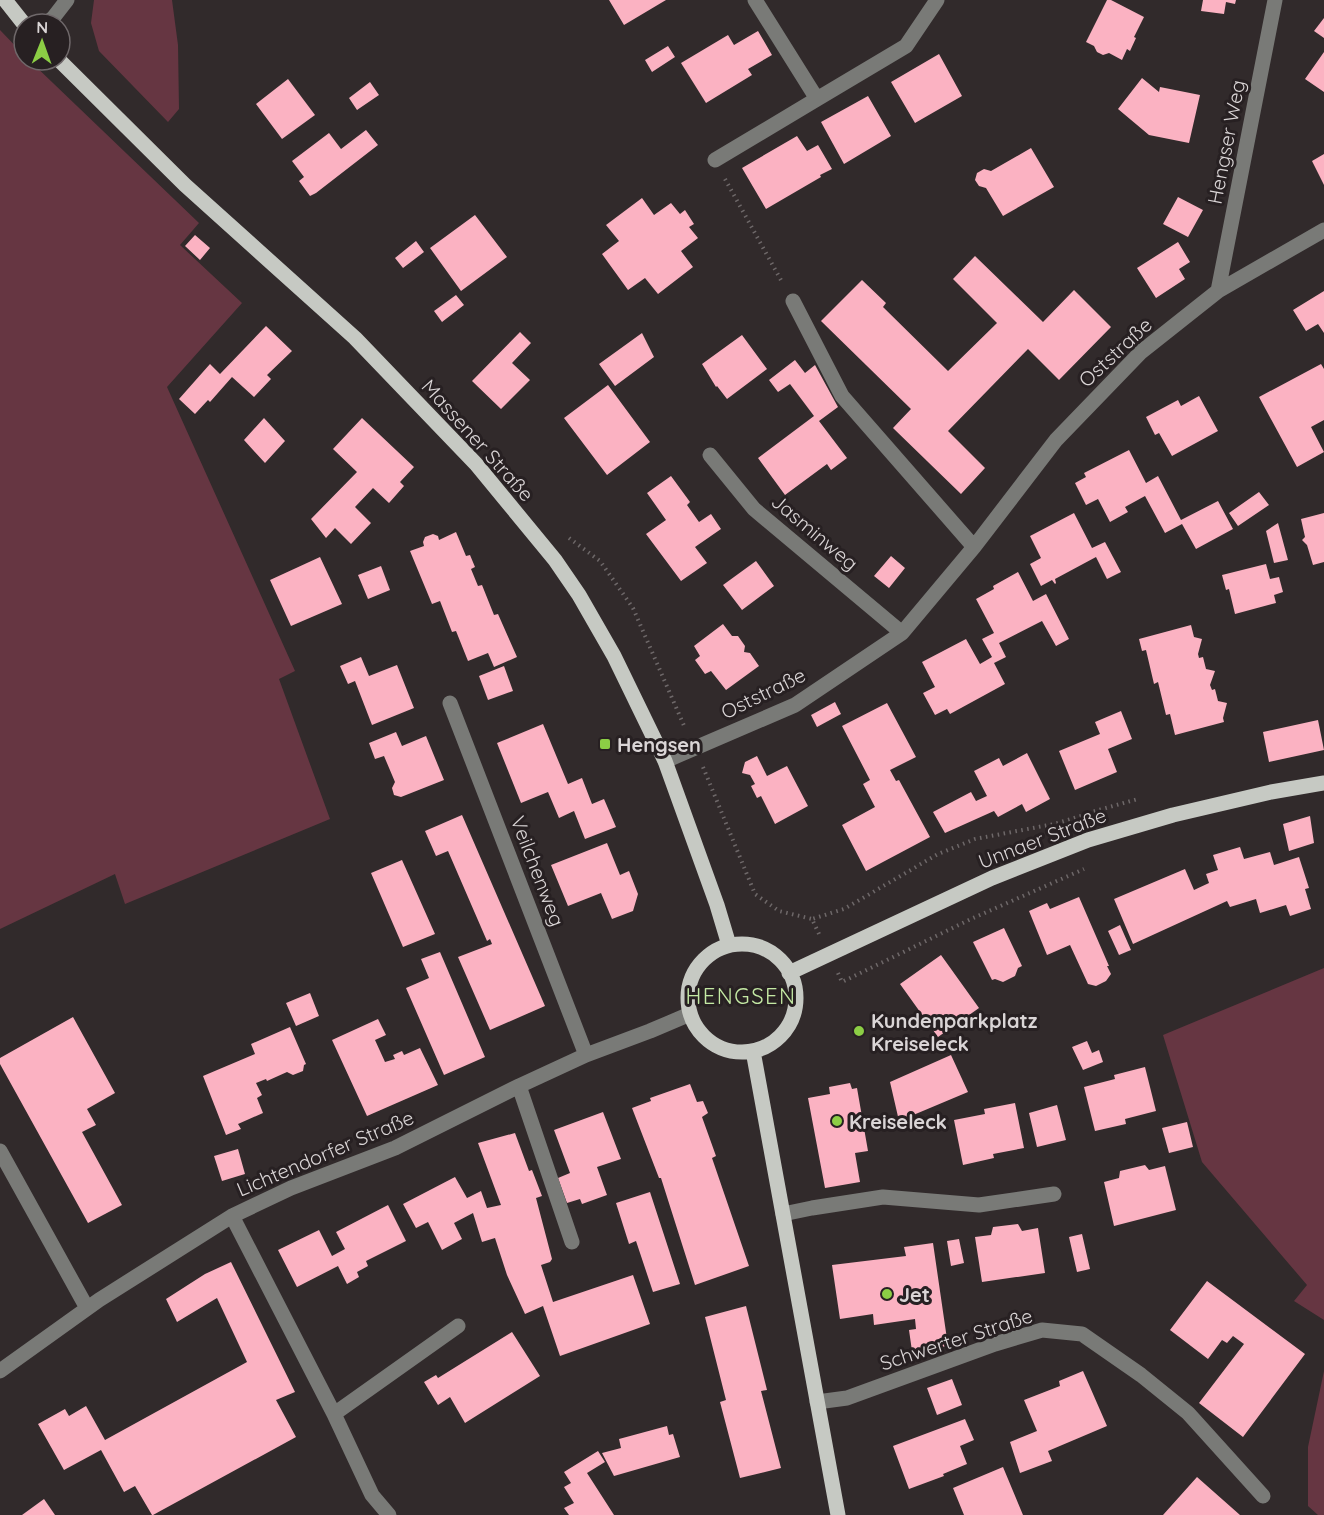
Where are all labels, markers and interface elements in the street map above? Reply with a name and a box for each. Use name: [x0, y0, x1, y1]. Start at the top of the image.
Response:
north arrow: [12, 12, 72, 72]
text: N: [36, 17, 48, 37]
street label: Hengser Weg: [1202, 78, 1250, 206]
street label: Oststraße: [1073, 312, 1157, 392]
street label: Massener Straße: [417, 374, 539, 506]
street label: Jasminweg: [766, 488, 864, 576]
street label: Oststraße: [717, 662, 809, 724]
place label: Hengsen: [617, 732, 701, 757]
marker: Hengsen: [598, 737, 612, 751]
street label: Unnaer Straße: [975, 802, 1109, 874]
street label: Veilchenweg: [506, 812, 570, 930]
district label: HENGSEN: [685, 982, 797, 1010]
place label: Kundenparkplatz Kreiseleck: [871, 1008, 1038, 1056]
marker: Kundenparkplatz Kreiseleck: [852, 1024, 866, 1038]
street label: Lichtendorfer Straße: [233, 1104, 417, 1202]
place label: Kreiseleck: [849, 1109, 947, 1134]
marker: Kreiseleck: [830, 1114, 844, 1128]
place label: Jet: [899, 1282, 930, 1307]
marker: Jet: [880, 1287, 894, 1301]
street label: Schwerter Straße: [876, 1303, 1036, 1375]

